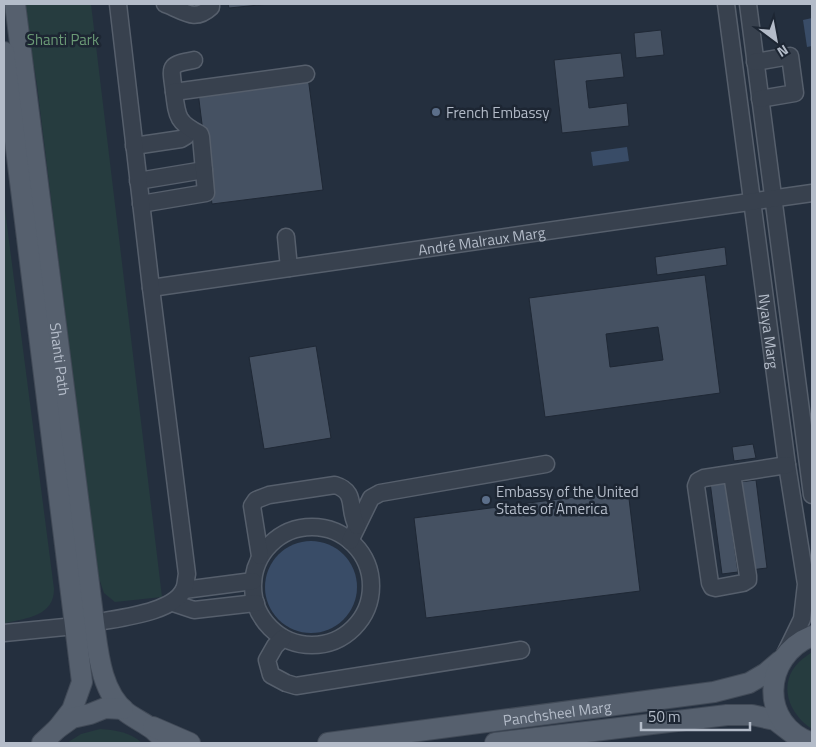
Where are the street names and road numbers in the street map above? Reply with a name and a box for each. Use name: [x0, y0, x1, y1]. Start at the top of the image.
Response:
street label: André Malraux Marg: [417, 220, 547, 261]
street label: Nyaya Marg: [753, 292, 786, 370]
street label: Shanti Path: [44, 321, 76, 397]
street label: Panchsheel Marg: [502, 694, 613, 731]

